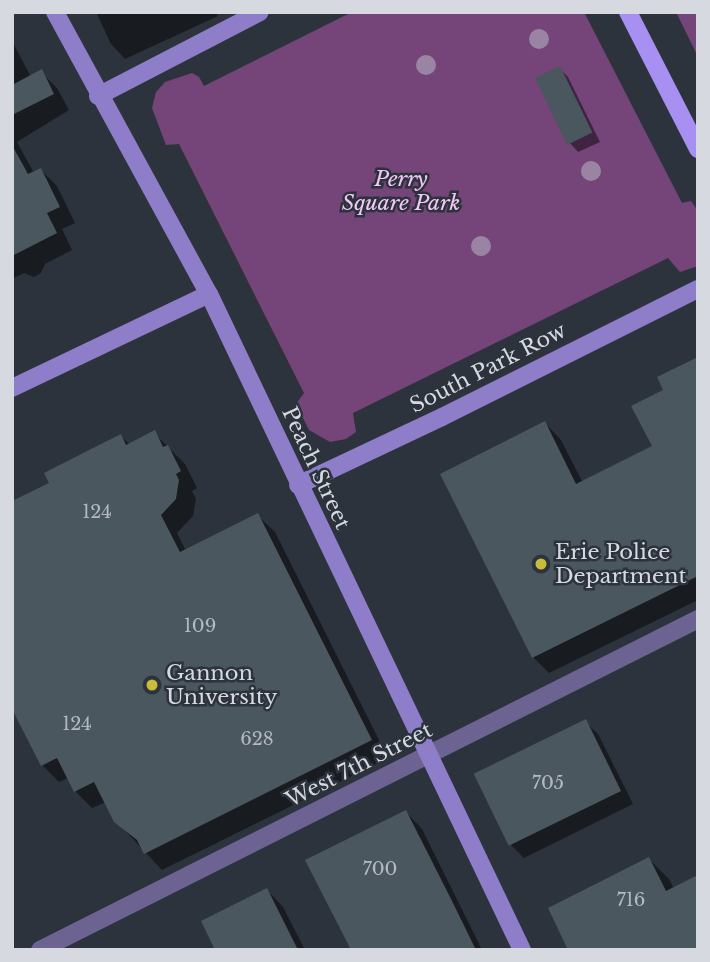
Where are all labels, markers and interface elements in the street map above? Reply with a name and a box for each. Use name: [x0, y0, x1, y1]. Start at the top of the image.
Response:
park label: Perry Square Park: [342, 166, 460, 216]
street label: South Park Row: [406, 318, 570, 418]
street label: Peach Street: [277, 403, 355, 533]
house number: 124: [82, 501, 112, 523]
place label: Erie Police Department: [555, 539, 686, 589]
marker: Erie Police Department: [533, 556, 549, 572]
house number: 109: [184, 615, 216, 637]
place label: Gannon University: [166, 660, 277, 710]
marker: Gannon University: [144, 677, 160, 693]
house number: 124: [62, 713, 92, 735]
street label: West 7th Street: [282, 717, 436, 813]
house number: 628: [240, 728, 274, 750]
house number: 705: [532, 772, 564, 794]
house number: 700: [363, 858, 397, 880]
house number: 716: [617, 889, 645, 911]

